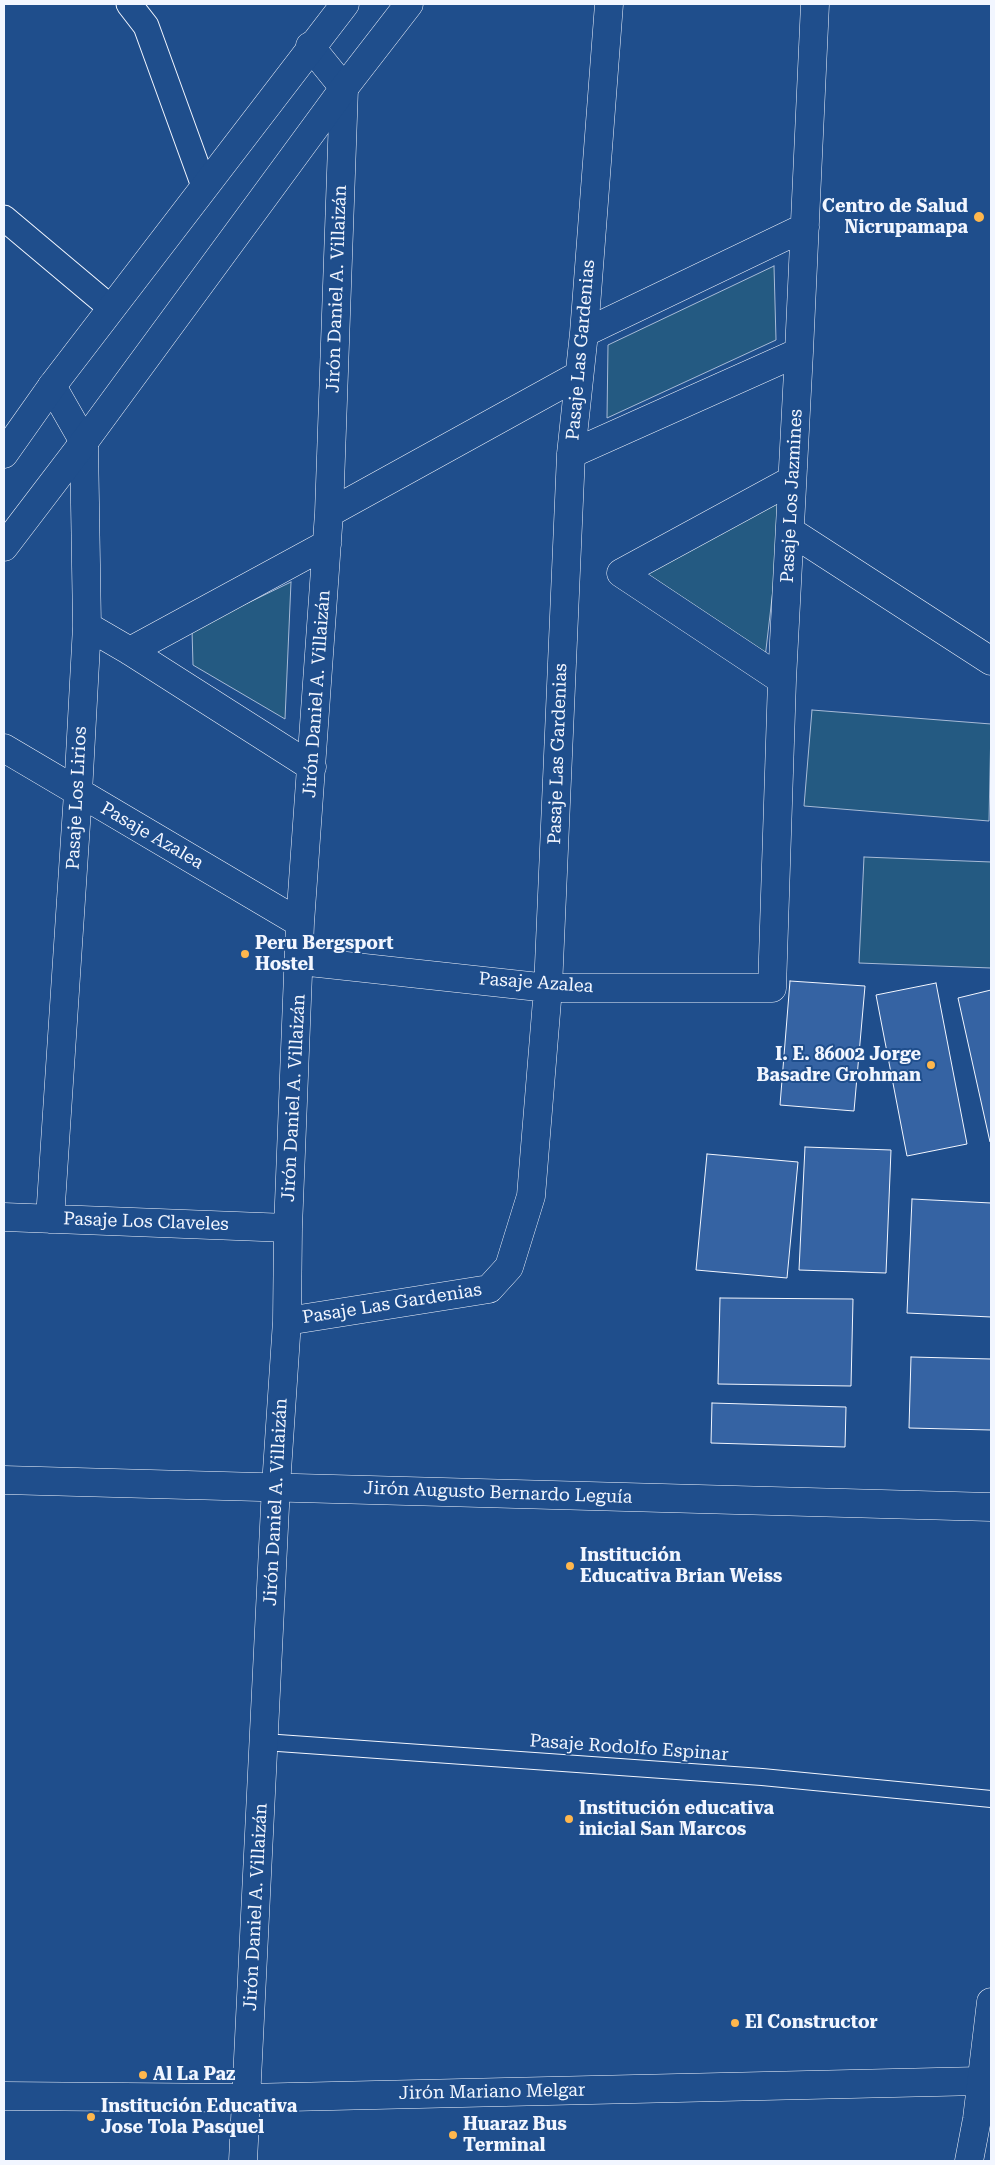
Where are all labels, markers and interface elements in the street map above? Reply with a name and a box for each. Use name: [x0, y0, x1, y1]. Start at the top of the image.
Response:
street label: Jirón Daniel A. Villaizán: [323, 185, 351, 393]
place label: Centro de Salud Nicrupamapa: [822, 196, 968, 238]
marker: Centro de Salud Nicrupamapa: [972, 210, 986, 224]
street label: Pasaje Las Gardenias: [562, 259, 600, 441]
street label: Pasaje Los Jazmines: [777, 408, 807, 584]
street label: Jirón Daniel A. Villaizán: [299, 589, 335, 799]
street label: Pasaje Las Gardenias: [544, 663, 572, 845]
street label: Pasaje Los Lirios: [62, 726, 92, 870]
street label: Pasaje Azalea: [97, 798, 207, 874]
place label: Peru Bergsport Hostel: [255, 933, 394, 976]
marker: Peru Bergsport Hostel: [239, 948, 251, 960]
street label: Pasaje Azalea: [478, 968, 594, 998]
street label: Jirón Daniel A. Villaizán: [278, 993, 310, 1203]
place label: I. E. 86002 Jorge Basadre Grohman: [757, 1044, 921, 1086]
marker: I. E. 86002 Jorge Basadre Grohman: [925, 1059, 937, 1071]
street label: Pasaje Los Claveles: [63, 1208, 229, 1236]
street label: Pasaje Las Gardenias: [301, 1279, 483, 1329]
street label: Jirón Daniel A. Villaizán: [260, 1397, 292, 1607]
street label: Jirón Augusto Bernardo Leguía: [363, 1478, 633, 1508]
place label: Institución Educativa Brian Weiss: [580, 1545, 782, 1588]
marker: Institución Educativa Brian Weiss: [564, 1560, 576, 1572]
street label: Pasaje Rodolfo Espinar: [529, 1730, 729, 1766]
place label: Institución educativa inicial San Marcos: [579, 1798, 774, 1840]
street label: Jirón Daniel A. Villaizán: [240, 1802, 272, 2012]
marker: Institución educativa inicial San Marcos: [563, 1813, 575, 1825]
place label: El Constructor: [745, 2012, 878, 2034]
marker: El Constructor: [729, 2017, 741, 2029]
place label: Al La Paz: [153, 2064, 235, 2086]
marker: Al La Paz: [137, 2069, 149, 2081]
street label: Jirón Mariano Melgar: [399, 2080, 585, 2104]
place label: Institución Educativa Jose Tola Pasquel: [101, 2096, 297, 2138]
marker: Institución Educativa Jose Tola Pasquel: [85, 2111, 97, 2123]
place label: Huaraz Bus Terminal: [463, 2114, 567, 2156]
marker: Huaraz Bus Terminal: [447, 2129, 459, 2141]

